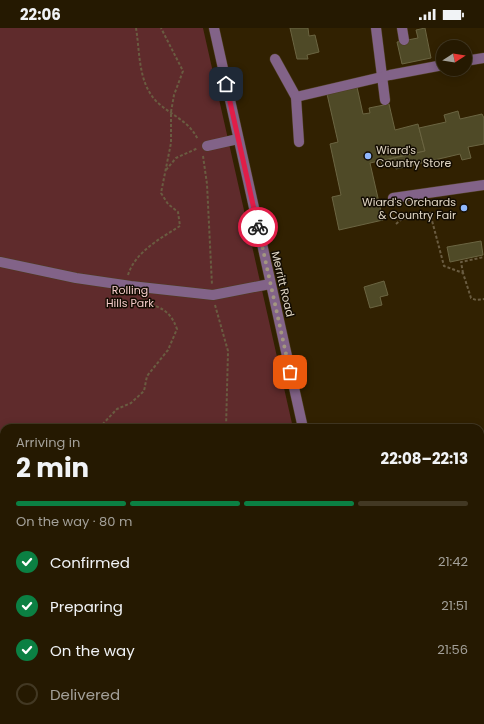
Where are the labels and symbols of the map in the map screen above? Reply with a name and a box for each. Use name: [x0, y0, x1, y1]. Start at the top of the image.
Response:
north arrow: [436, 40, 472, 76]
pin: [209, 67, 243, 101]
place label: Wiard's Country Store: [376, 142, 451, 171]
marker: Wiard's Country Store: [363, 151, 373, 161]
place label: Wiard's Orchards & Country Fair: [362, 194, 456, 223]
marker: Wiard's Orchards & Country Fair: [459, 203, 469, 213]
courier: [238, 207, 278, 247]
street label: Merritt Road: [268, 250, 298, 318]
park label: Rolling Hills Park: [106, 282, 154, 311]
pin: [273, 355, 307, 389]

